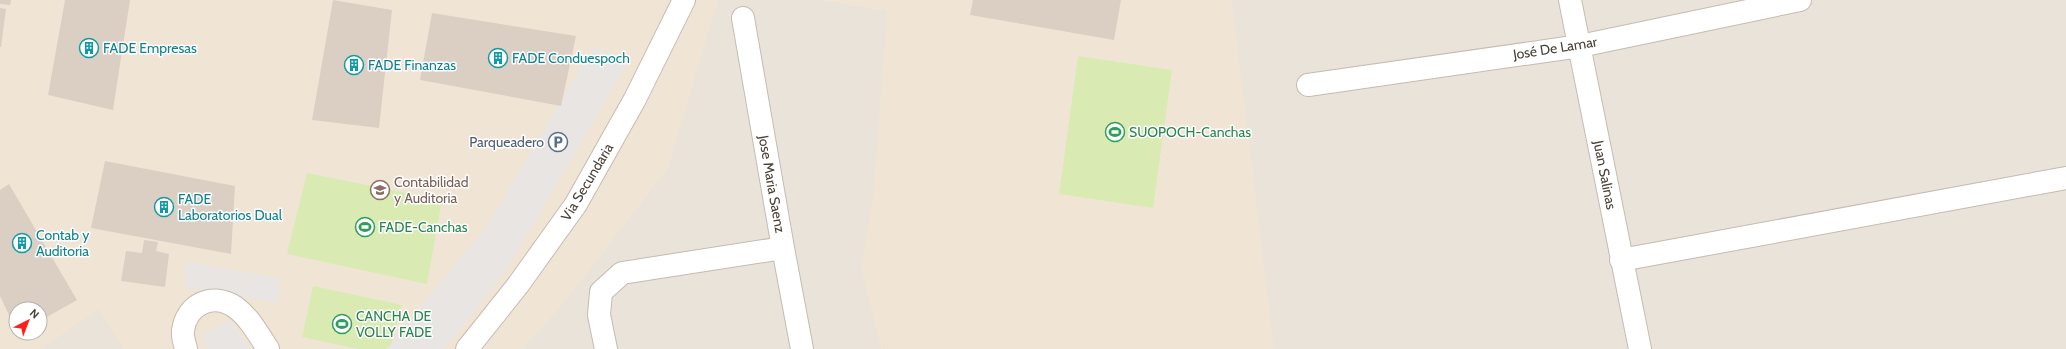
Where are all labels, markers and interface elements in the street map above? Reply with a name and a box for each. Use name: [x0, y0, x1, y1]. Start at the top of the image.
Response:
street label: José De Lamar: [1511, 32, 1599, 64]
building icon: FADE Empresas: [78, 37, 100, 59]
place label: FADE Empresas: [103, 39, 197, 57]
building icon: FADE Conduespoch: [487, 47, 509, 69]
place label: FADE Conduespoch: [512, 49, 630, 67]
building icon: FADE Finanzas: [343, 54, 365, 76]
place label: FADE Finanzas: [368, 56, 456, 74]
sports icon: SUOPOCH-Canchas: [1104, 121, 1126, 143]
place label: SUOPOCH-Canchas: [1129, 123, 1251, 141]
parking icon: Parqueadero: [547, 131, 569, 153]
place label: Parqueadero: [469, 133, 544, 151]
street label: Jose Maria Saenz: [754, 133, 790, 235]
street label: Juan Salinas: [1589, 138, 1621, 211]
street label: Via Secundaria: [557, 140, 617, 224]
place label: Contabilidad y Auditoria: [394, 173, 469, 207]
school or university icon: Contabilidad y Auditoria: [369, 179, 391, 201]
place label: FADE Laboratorios Dual: [178, 190, 283, 224]
building icon: FADE Laboratorios Dual: [153, 196, 175, 218]
sports icon: FADE-Canchas: [354, 216, 376, 238]
place label: FADE-Canchas: [379, 218, 468, 236]
place label: Contab y Auditoria: [36, 226, 89, 260]
building icon: Contab y Auditoria: [11, 232, 33, 254]
north arrow: [8, 301, 48, 341]
text: N: [27, 306, 42, 321]
place label: CANCHA DE VOLLY FADE: [356, 307, 432, 341]
sports icon: CANCHA DE VOLLY FADE: [331, 313, 353, 335]

